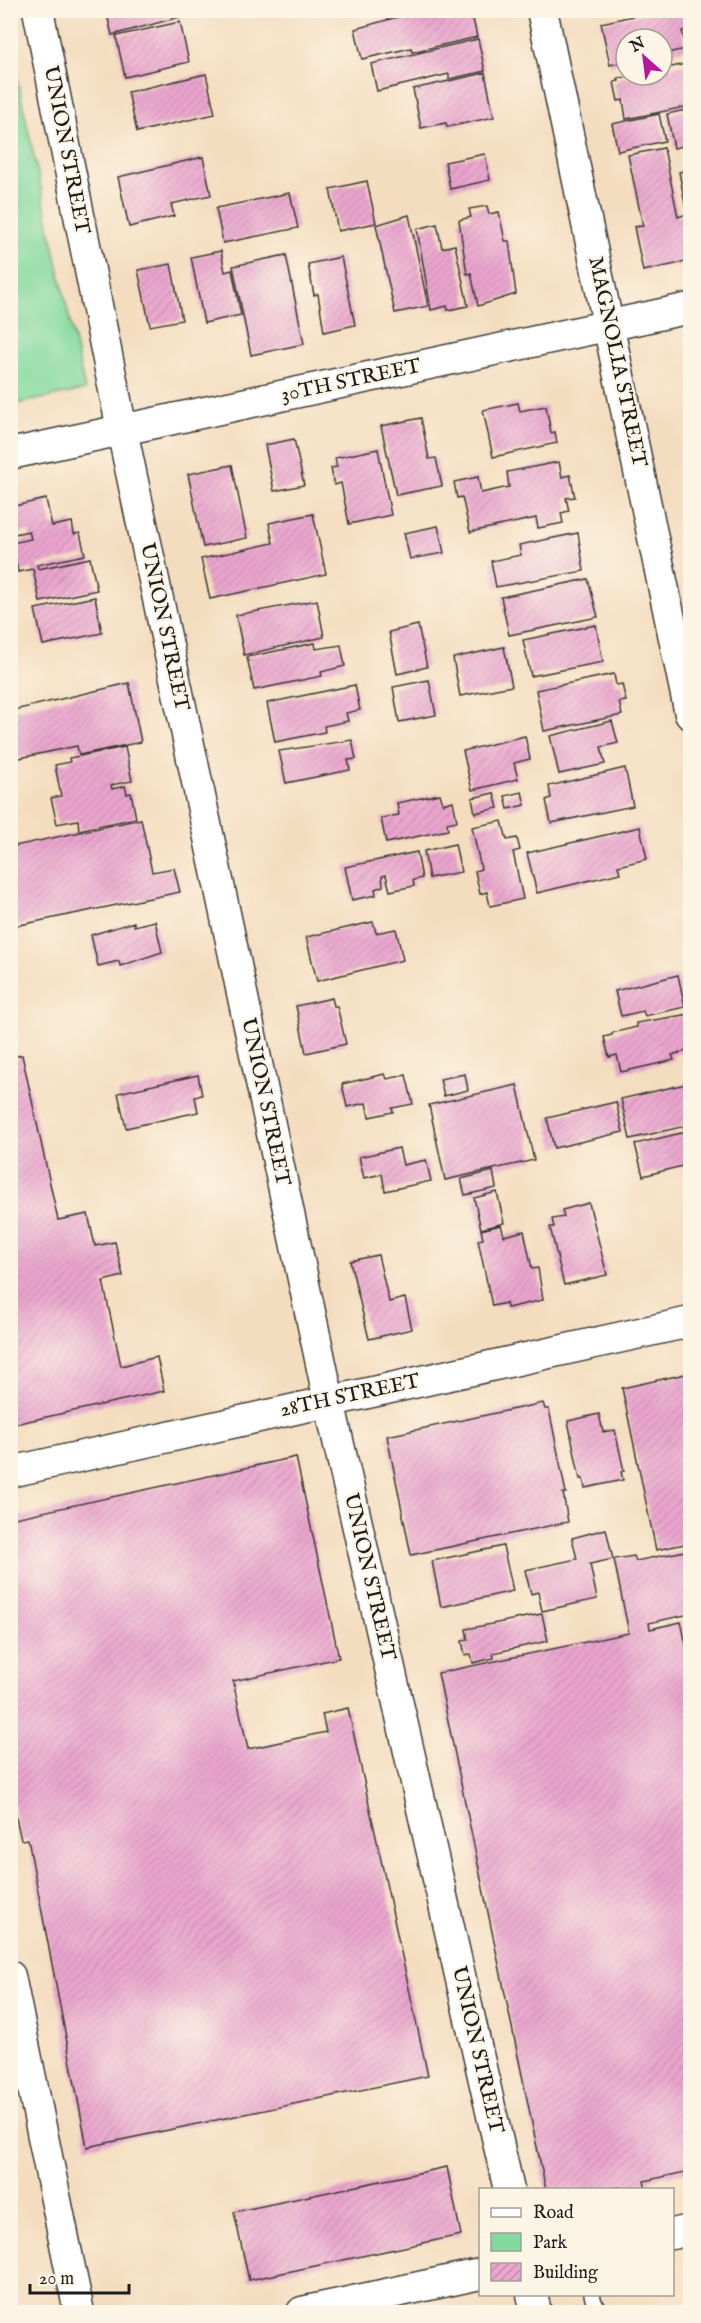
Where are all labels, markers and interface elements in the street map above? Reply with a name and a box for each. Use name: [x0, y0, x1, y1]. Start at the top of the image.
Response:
north arrow: [614, 27, 674, 87]
text: N: [626, 33, 649, 58]
street label: UNION STREET: [36, 64, 96, 237]
street label: MAGNOLIA STREET: [582, 254, 653, 470]
street label: 30TH STREET: [279, 353, 424, 409]
street label: UNION STREET: [133, 541, 195, 714]
street label: UNION STREET: [234, 1016, 296, 1189]
street label: 28TH STREET: [278, 1368, 423, 1424]
street label: UNION STREET: [337, 1491, 402, 1664]
street label: UNION STREET: [445, 1964, 510, 2137]
legend: [479, 2188, 674, 2296]
text: Road: [533, 2202, 574, 2225]
text: Park: [533, 2232, 568, 2255]
scale bar: [30, 2257, 129, 2295]
text: Building: [533, 2262, 598, 2285]
text: 20 m: [39, 2268, 74, 2291]

